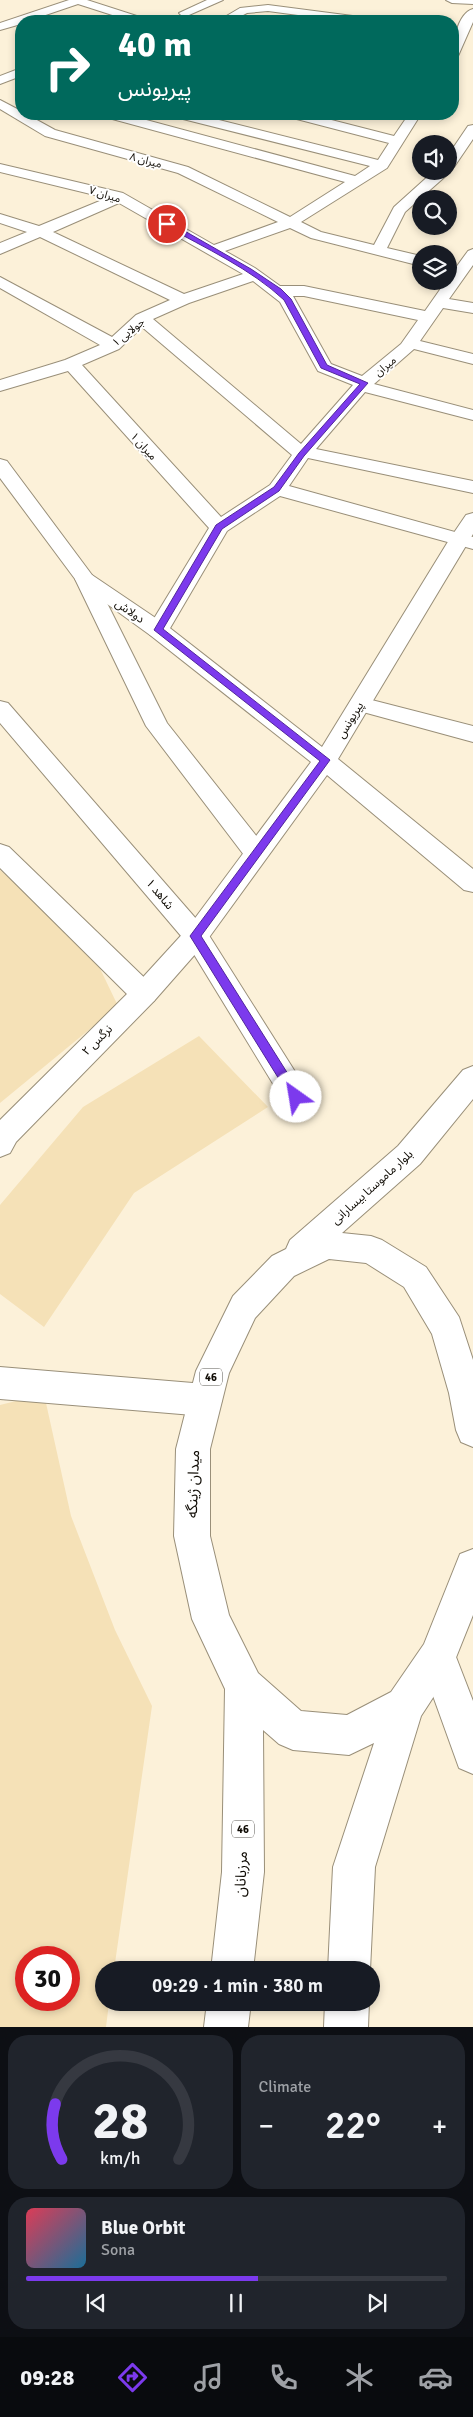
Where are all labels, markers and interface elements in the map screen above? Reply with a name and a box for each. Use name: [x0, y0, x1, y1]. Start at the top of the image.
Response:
text: 40 m: [118, 23, 192, 66]
icon: right: [35, 35, 100, 100]
text: پیریونس: [118, 75, 192, 102]
map controls: [412, 135, 457, 290]
button: sound: [412, 135, 457, 180]
street label: میران ۸: [128, 150, 164, 171]
street label: میران ۷: [87, 183, 123, 206]
button: search: [412, 190, 457, 235]
pin: [146, 203, 188, 245]
icon: arrive: [153, 210, 181, 238]
button: layers: [412, 245, 457, 290]
street label: جولایی ۱: [109, 315, 148, 349]
street label: میران: [372, 354, 399, 379]
street label: میران ۱: [128, 430, 160, 463]
street label: دولاش: [112, 596, 148, 627]
street label: پیریونس: [334, 699, 367, 741]
street label: شاهد ۱: [142, 876, 177, 913]
street label: نرگس ۲: [79, 1022, 116, 1059]
position arrow: [269, 1070, 321, 1122]
street label: بلوار ماموستا بیسارانی: [328, 1147, 416, 1228]
road number: 46: [200, 1368, 222, 1385]
street label: میدان ژینگه: [183, 1450, 203, 1518]
road number: 46: [232, 1820, 254, 1838]
street label: مرزبانان: [231, 1851, 251, 1897]
speed limit sign: 30: [15, 1946, 80, 2011]
text: 09:29 · 1 min · 380 m: [152, 1974, 323, 1998]
text: Climate: [259, 2077, 311, 2097]
text: 28: [92, 2089, 148, 2153]
text: 22°: [325, 2102, 381, 2149]
text: −: [259, 2109, 274, 2143]
text: +: [432, 2109, 447, 2143]
text: km/h: [100, 2147, 140, 2169]
text: Blue Orbit: [101, 2216, 185, 2240]
text: Sona: [101, 2240, 135, 2260]
icon: previous: [82, 2289, 110, 2317]
icon: pause: [222, 2289, 250, 2317]
icon: next: [363, 2289, 391, 2317]
icon: directions: [115, 2360, 150, 2395]
icon: music: [191, 2360, 226, 2395]
icon: phone: [266, 2360, 301, 2395]
icon: climate: [342, 2360, 377, 2395]
icon: car: [418, 2360, 453, 2395]
text: 09:28: [20, 2364, 74, 2391]

